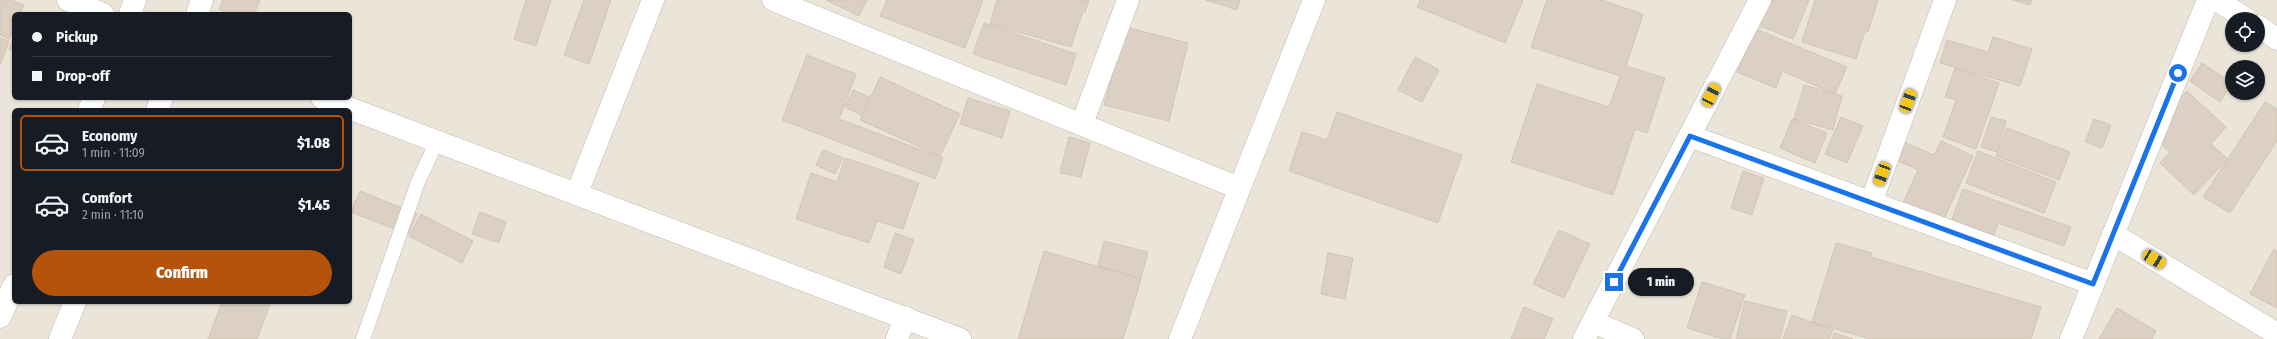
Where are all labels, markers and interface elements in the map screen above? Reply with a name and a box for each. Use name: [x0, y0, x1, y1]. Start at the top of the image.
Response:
map controls: [2225, 12, 2265, 100]
button: locate: [2225, 12, 2265, 52]
text: Pickup: [56, 28, 98, 46]
button: layers: [2225, 60, 2265, 100]
route start: [2169, 64, 2187, 82]
text: Drop-off: [56, 67, 110, 85]
car: [1700, 82, 1722, 108]
car: [1898, 88, 1918, 114]
icon: car: [34, 125, 70, 161]
text: Economy: [82, 127, 137, 145]
text: $1.08: [297, 134, 330, 152]
text: 1 min · 11:09: [82, 145, 145, 160]
car: [1872, 161, 1892, 187]
icon: car: [34, 187, 70, 223]
text: Comfort: [82, 189, 133, 207]
text: $1.45: [298, 196, 330, 214]
text: 2 min · 11:10: [82, 207, 144, 222]
car: [2141, 248, 2167, 270]
button: Confirm: [32, 250, 332, 296]
callout: 1 min: [1628, 268, 1694, 296]
route end: [1605, 273, 1623, 291]
text: 1 min: [1647, 274, 1675, 289]

